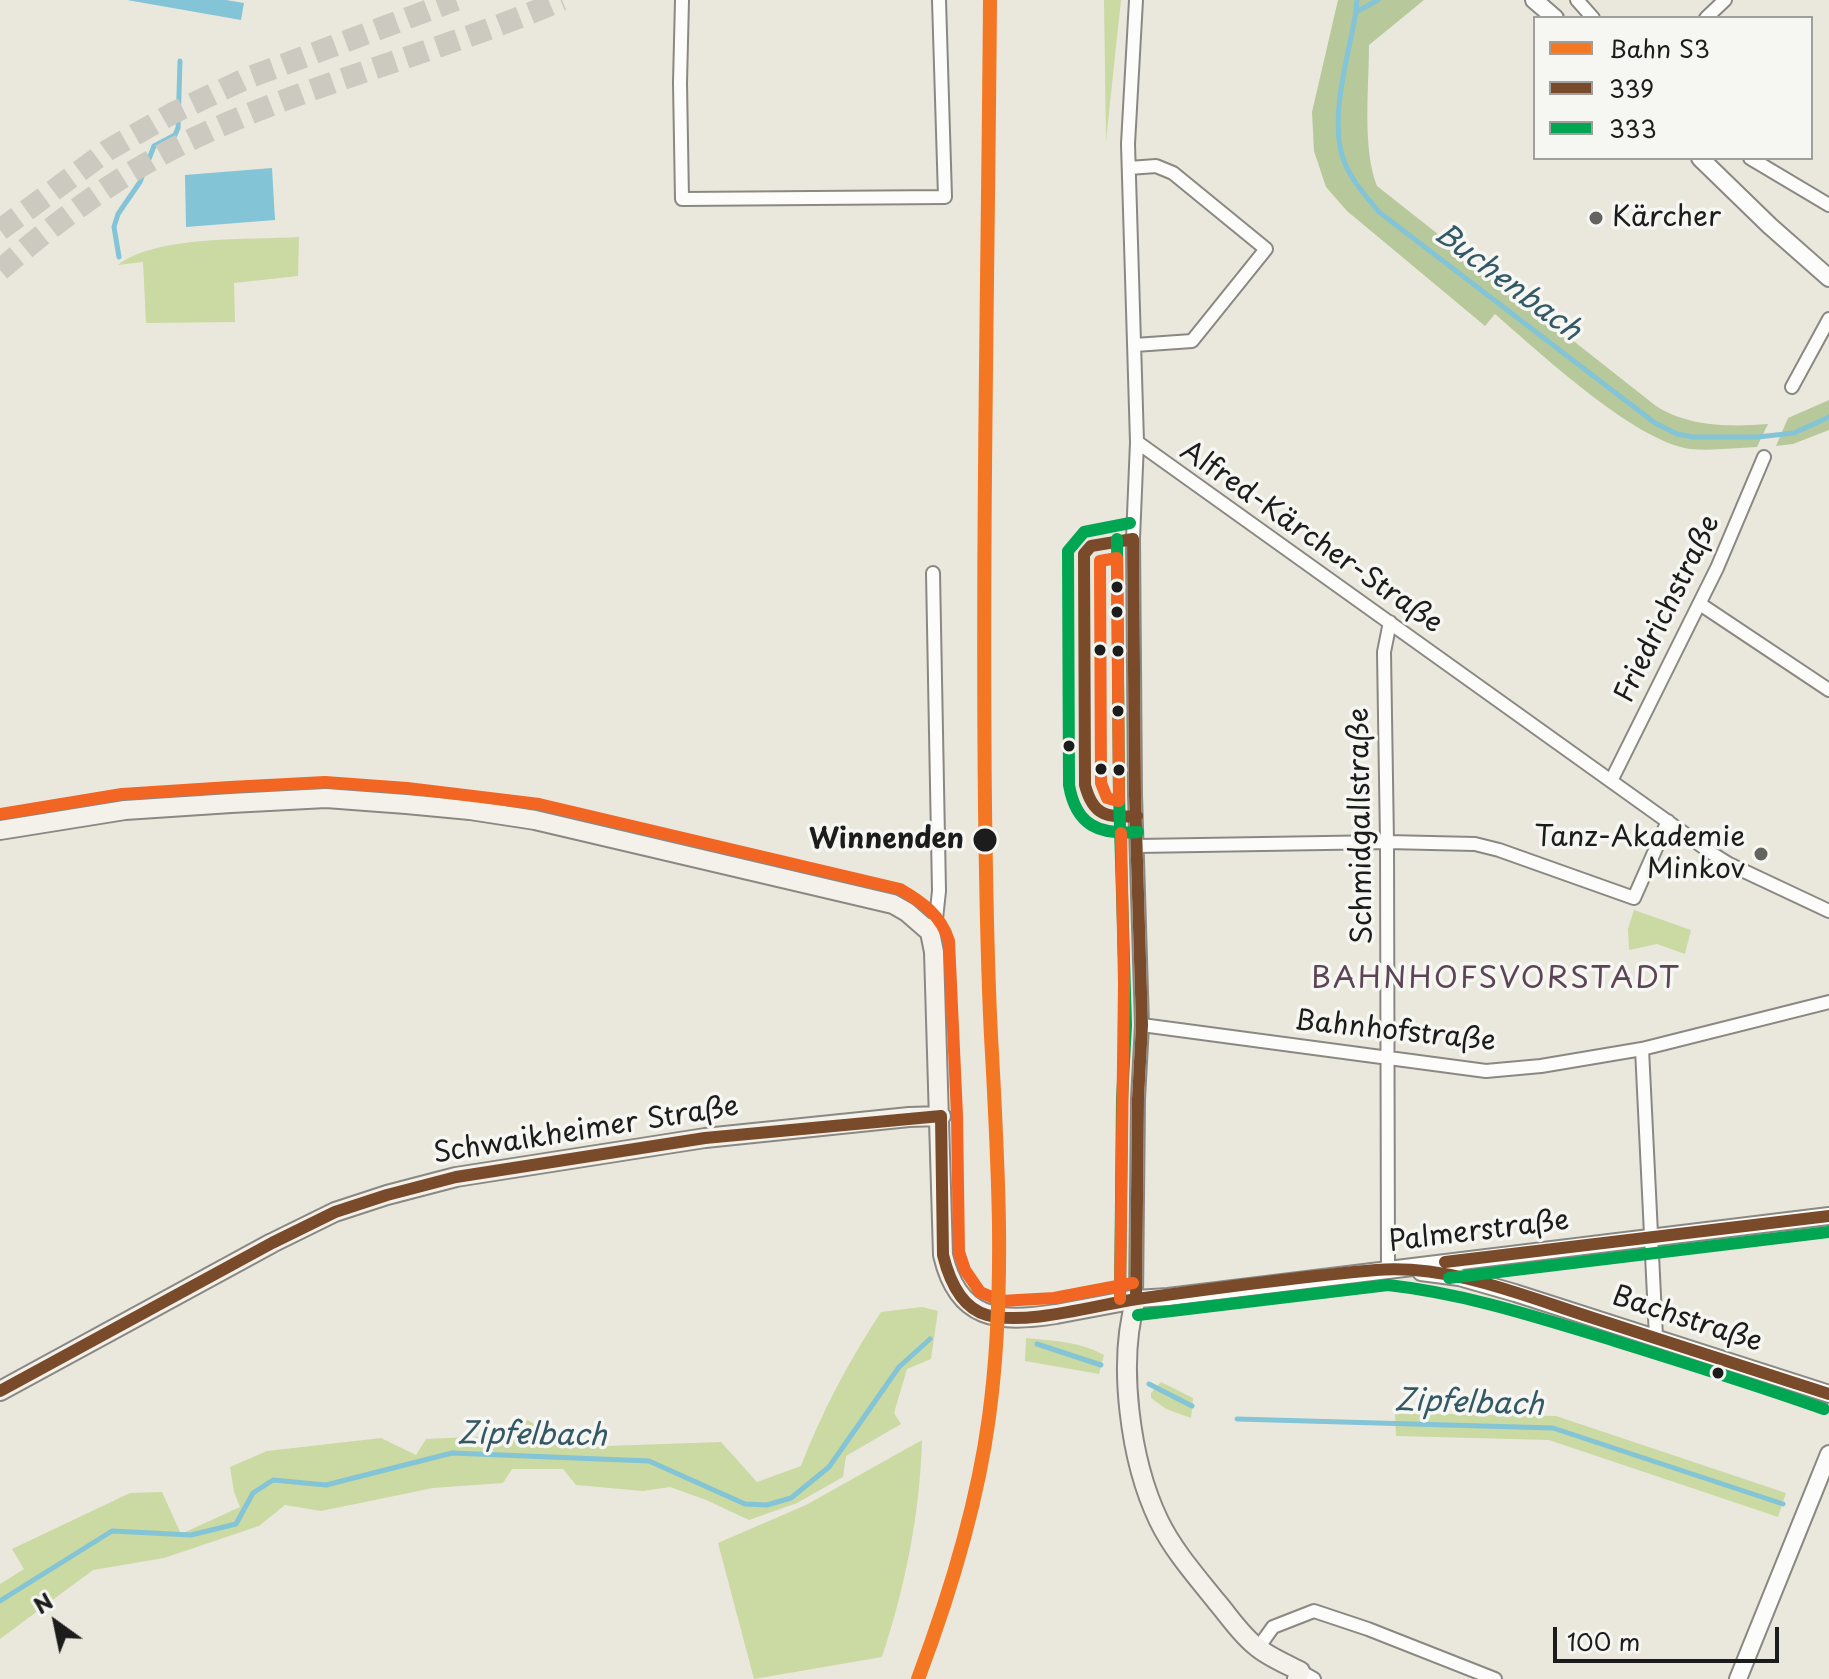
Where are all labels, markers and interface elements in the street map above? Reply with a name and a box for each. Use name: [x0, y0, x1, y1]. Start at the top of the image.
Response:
legend: [1533, 16, 1813, 160]
text: Bahn S3: [1609, 30, 1710, 66]
text: 339: [1609, 70, 1654, 106]
text: 333: [1609, 110, 1657, 146]
place label: Kärcher: [1612, 201, 1721, 235]
marker: Kärcher: [1587, 209, 1605, 227]
water label: Buchenbach: [1427, 216, 1587, 350]
street label: Alfred-Kärcher-Straße: [1174, 435, 1448, 641]
street label: Friedrichstraße: [1608, 510, 1728, 708]
unlabelled marker: [1109, 579, 1125, 595]
unlabelled marker: [1109, 604, 1125, 620]
unlabelled marker: [1092, 642, 1108, 658]
unlabelled marker: [1110, 643, 1126, 659]
unlabelled marker: [1110, 703, 1126, 719]
street label: Schmidgallstraße: [1343, 707, 1381, 945]
unlabelled marker: [1061, 738, 1077, 754]
unlabelled marker: [1093, 761, 1109, 777]
unlabelled marker: [1111, 762, 1127, 778]
place label: Tanz-Akademie Minkov: [1535, 821, 1745, 887]
place label: Winnenden: [809, 823, 964, 857]
marker: Winnenden: [971, 826, 999, 854]
marker: Tanz-Akademie Minkov: [1752, 845, 1770, 863]
district label: BAHNHOFSVORSTADT: [1311, 962, 1681, 998]
street label: Bahnhofstraße: [1293, 1005, 1497, 1059]
street label: Schwaikheimer Straße: [431, 1090, 741, 1172]
street label: Palmerstraße: [1387, 1204, 1571, 1260]
street label: Bachstraße: [1608, 1280, 1766, 1360]
unlabelled marker: [1710, 1365, 1726, 1381]
water label: Zipfelbach: [1394, 1383, 1544, 1425]
water label: Zipfelbach: [457, 1417, 607, 1455]
north arrow: [16, 1583, 96, 1663]
text: N: [26, 1584, 59, 1621]
scale bar: [1557, 1611, 1783, 1661]
text: 100 m: [1567, 1623, 1640, 1659]

